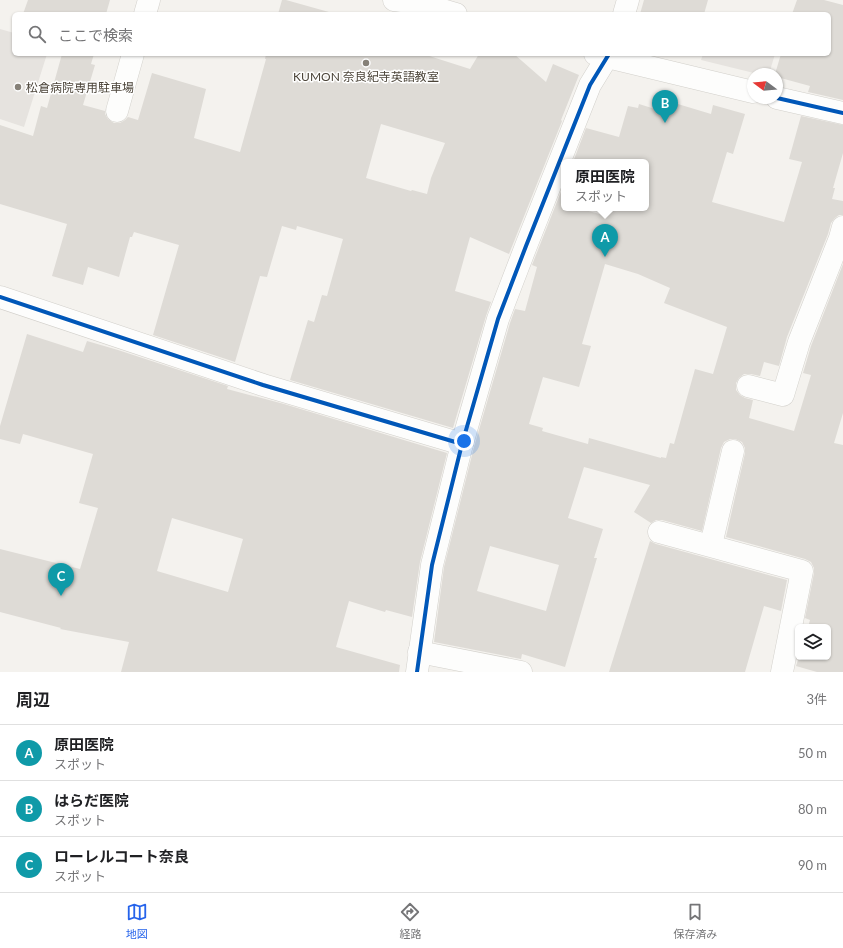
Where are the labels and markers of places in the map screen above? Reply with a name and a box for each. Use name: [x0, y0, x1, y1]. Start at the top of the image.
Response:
marker: KUMON 奈良紀寺英語教室: [361, 58, 371, 68]
place label: KUMON 奈良紀寺英語教室: [293, 69, 439, 84]
place label: 松倉病院専用駐車場: [26, 80, 134, 95]
marker: 松倉病院専用駐車場: [13, 82, 23, 92]
pin: B: [652, 90, 678, 123]
pin: A: [592, 224, 618, 257]
pin: C: [48, 563, 74, 596]

